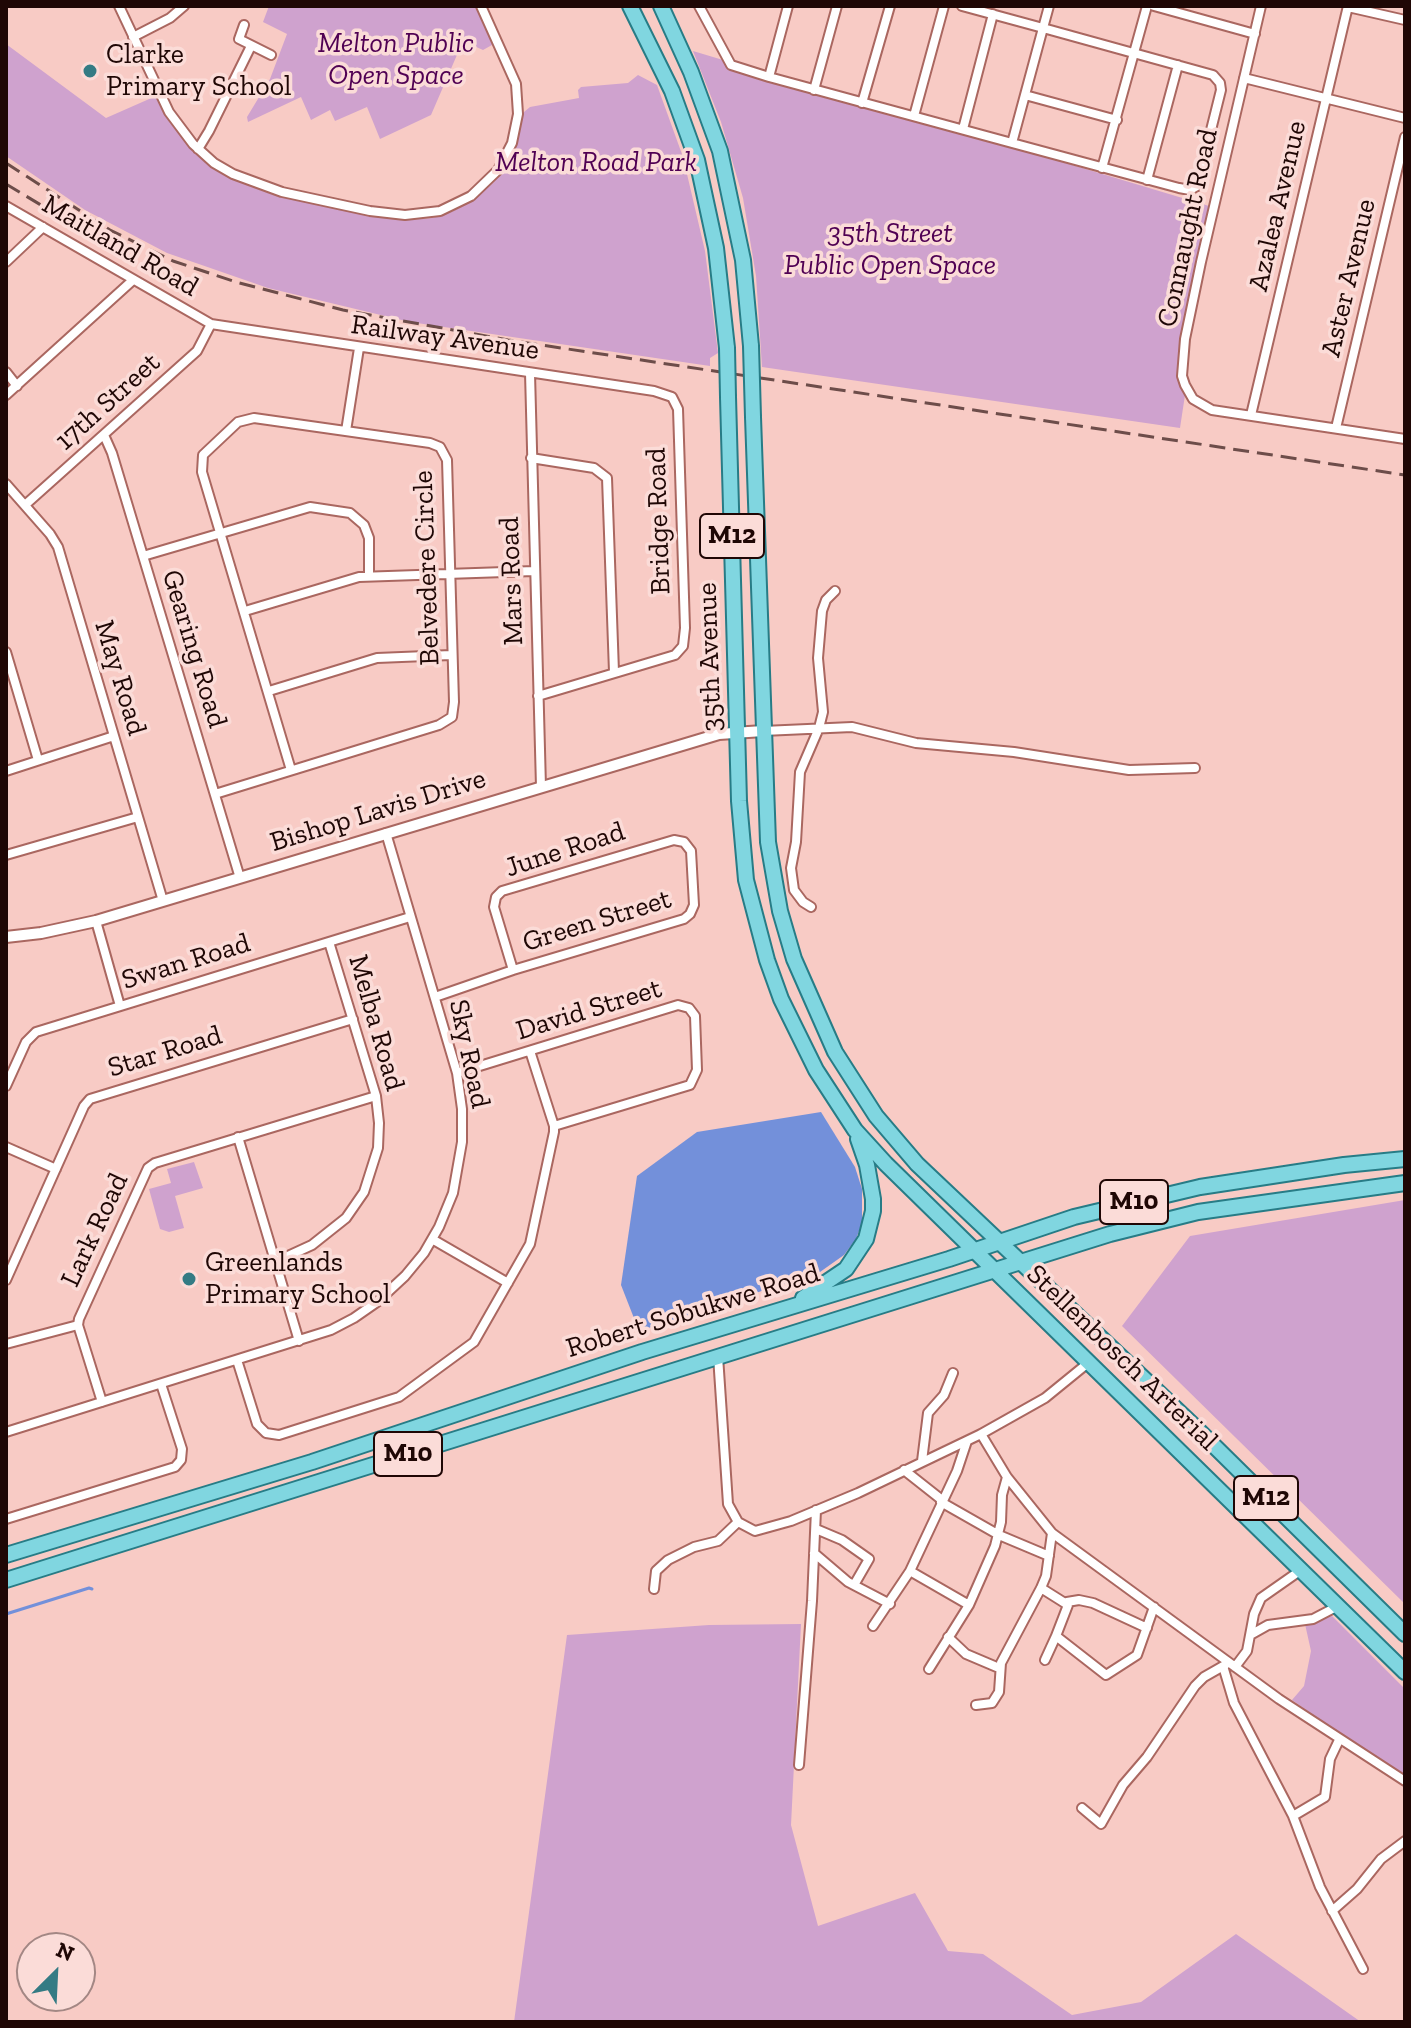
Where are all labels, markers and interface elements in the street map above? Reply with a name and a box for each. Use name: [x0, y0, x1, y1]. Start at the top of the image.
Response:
park label: Melton Public Open Space: [318, 27, 474, 93]
place label: Clarke Primary School: [106, 38, 291, 104]
marker: Clarke Primary School: [81, 62, 99, 80]
street label: Azalea Avenue: [1242, 118, 1314, 294]
street label: Connaught Road: [1151, 126, 1225, 330]
park label: Melton Road Park: [495, 146, 697, 180]
street label: Maitland Road: [36, 188, 204, 304]
street label: Aster Avenue: [1315, 196, 1383, 360]
park label: 35th Street Public Open Space: [784, 217, 996, 283]
street label: Railway Avenue: [349, 308, 541, 368]
street label: 17th Street: [49, 346, 167, 458]
street label: Bridge Road: [640, 447, 678, 595]
street label: Belvedere Circle: [407, 470, 447, 666]
road number: M12: [700, 514, 764, 558]
street label: Mars Road: [493, 516, 531, 646]
street label: Gearing Road: [154, 566, 234, 732]
street label: 35th Avenue: [691, 582, 729, 732]
street label: May Road: [87, 617, 153, 739]
street label: Bishop Lavis Drive: [266, 762, 490, 860]
street label: June Road: [501, 815, 629, 885]
street label: Green Street: [519, 882, 675, 960]
street label: Swan Road: [118, 927, 254, 997]
street label: Melba Road: [341, 951, 411, 1095]
street label: David Street: [512, 972, 666, 1048]
street label: Sky Road: [441, 997, 497, 1111]
street label: Star Road: [104, 1019, 226, 1085]
street label: Lark Road: [54, 1168, 136, 1292]
road number: M10: [1100, 1180, 1168, 1224]
place label: Greenlands Primary School: [205, 1246, 390, 1312]
street label: Robert Sobukwe Road: [562, 1256, 824, 1366]
street label: Stellenbosch Arterial: [1019, 1258, 1225, 1458]
marker: Greenlands Primary School: [180, 1270, 198, 1288]
road number: M10: [374, 1432, 442, 1476]
road number: M12: [1234, 1476, 1298, 1520]
north arrow: [16, 1932, 96, 2012]
text: N: [52, 1936, 78, 1967]

